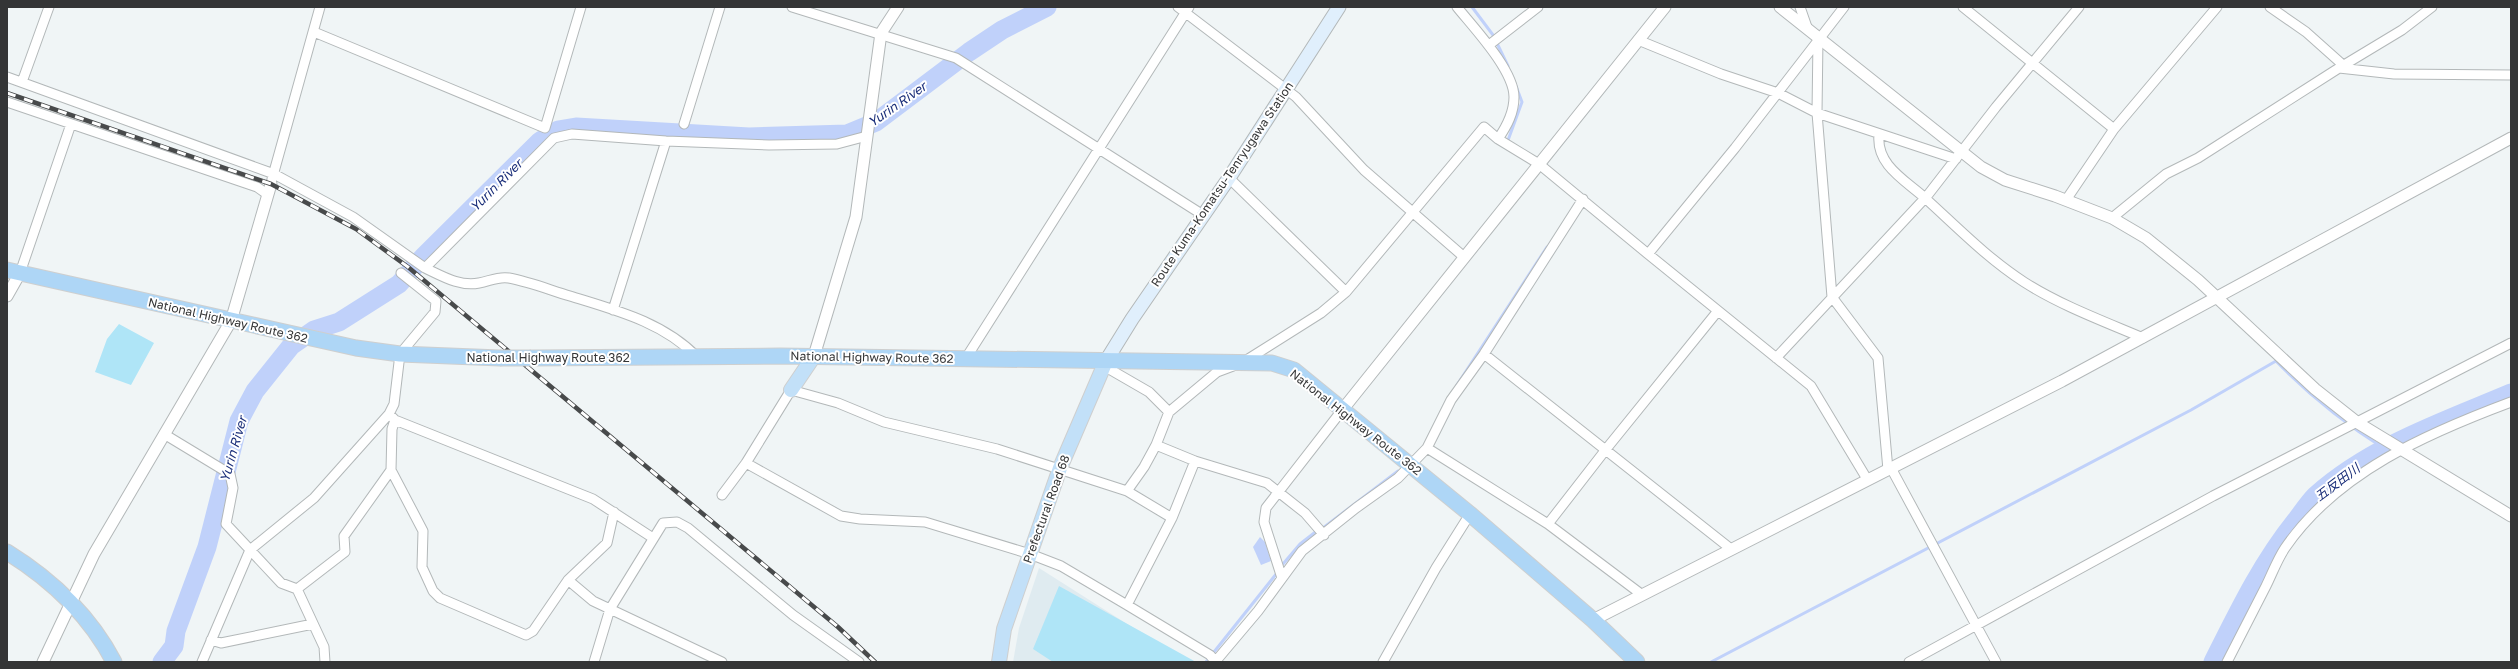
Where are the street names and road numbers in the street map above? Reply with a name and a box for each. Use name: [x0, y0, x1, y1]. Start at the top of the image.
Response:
street label: Route Kuma-Komatsu-Tenryugawa Station: [1148, 79, 1296, 289]
street label: National Highway Route 362: [147, 294, 309, 346]
street label: National Highway Route 362: [790, 348, 954, 366]
street label: National Highway Route 362: [466, 350, 630, 365]
street label: National Highway Route 362: [1287, 366, 1425, 478]
street label: Prefectural Road 68: [1019, 453, 1073, 565]

